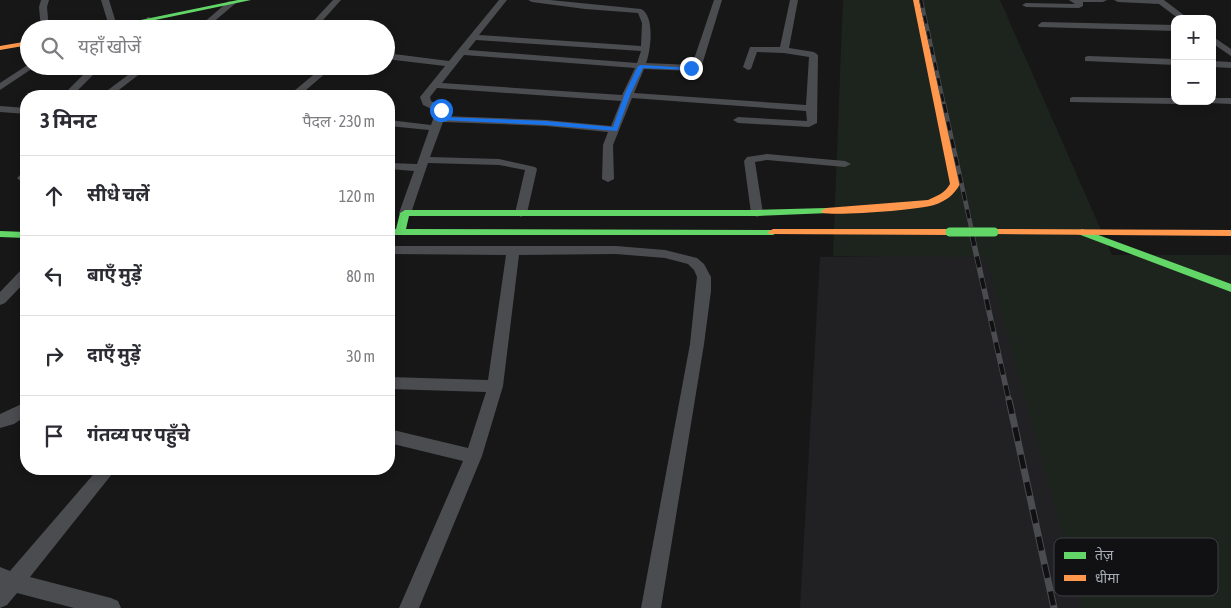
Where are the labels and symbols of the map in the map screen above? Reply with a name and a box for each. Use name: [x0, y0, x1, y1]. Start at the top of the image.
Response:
route end: [680, 57, 703, 80]
route start: [430, 99, 453, 122]
legend: [1054, 538, 1218, 596]
text: तेज़: [1095, 546, 1114, 563]
text: धीमा: [1095, 570, 1120, 586]

